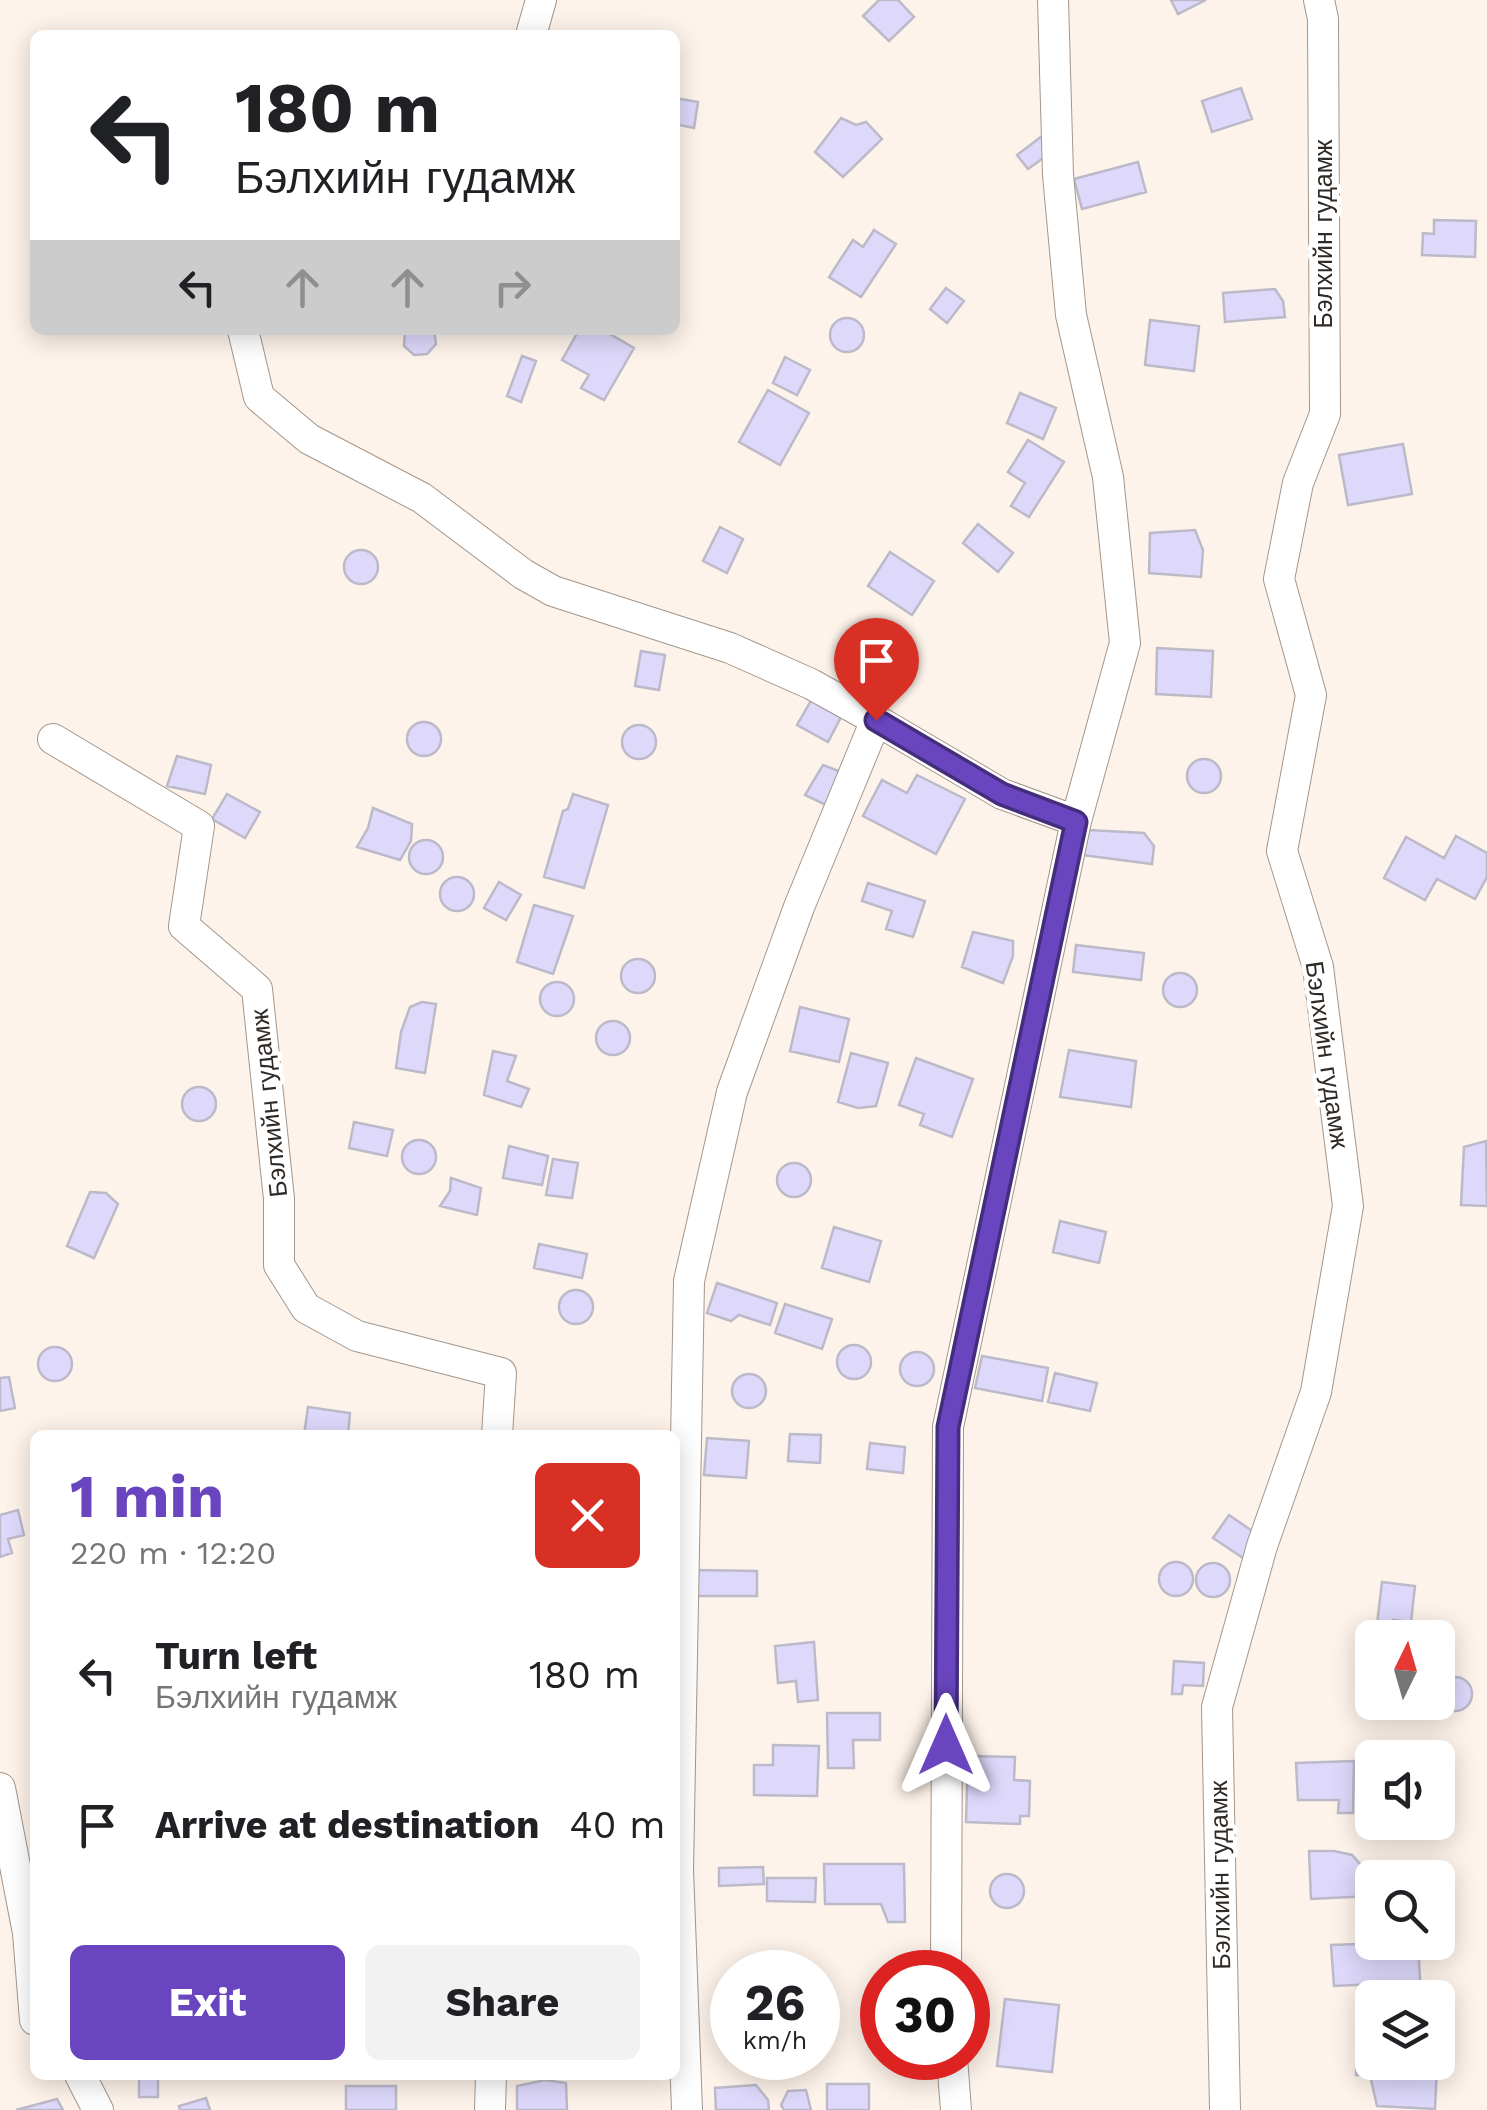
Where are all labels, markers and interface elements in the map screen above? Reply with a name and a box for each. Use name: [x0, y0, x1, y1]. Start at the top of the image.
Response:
text: 180 m: [235, 67, 440, 149]
icon: left: [70, 70, 200, 200]
street label: Бэлхийн гудамж: [1309, 139, 1338, 329]
text: Бэлхийн гудамж: [235, 151, 575, 204]
icon: left: [170, 260, 225, 315]
icon: ahead: [275, 260, 330, 315]
icon: ahead: [380, 260, 435, 315]
icon: right: [485, 260, 540, 315]
pin: [834, 618, 919, 721]
icon: arrive: [849, 633, 904, 688]
street label: Бэлхийн гудамж: [1299, 959, 1355, 1151]
street label: Бэлхийн гудамж: [245, 1007, 293, 1199]
text: 1 min: [70, 1461, 224, 1532]
button: close: [535, 1463, 640, 1568]
text: 220 m · 12:20: [70, 1534, 276, 1572]
north arrow: [1355, 1620, 1455, 1720]
map controls: [1355, 1620, 1455, 2080]
text: Turn left: [155, 1634, 317, 1678]
icon: left: [70, 1648, 125, 1703]
text: 180 m: [529, 1653, 640, 1697]
text: Бэлхийн гудамж: [155, 1678, 397, 1716]
position arrow: [894, 1693, 998, 1797]
button: sound: [1355, 1740, 1455, 1840]
street label: Бэлхийн гудамж: [1204, 1780, 1236, 1970]
icon: arrive: [70, 1798, 125, 1853]
text: Arrive at destination: [155, 1803, 540, 1847]
text: 40 m: [570, 1803, 666, 1847]
button: search: [1355, 1860, 1455, 1960]
button: Exit: [70, 1945, 345, 2060]
button: Share: [365, 1945, 640, 2060]
speed limit sign: 30: [860, 1950, 990, 2080]
text: 26: [745, 1973, 805, 2032]
button: layers: [1355, 1980, 1455, 2080]
text: km/h: [743, 2026, 807, 2055]

